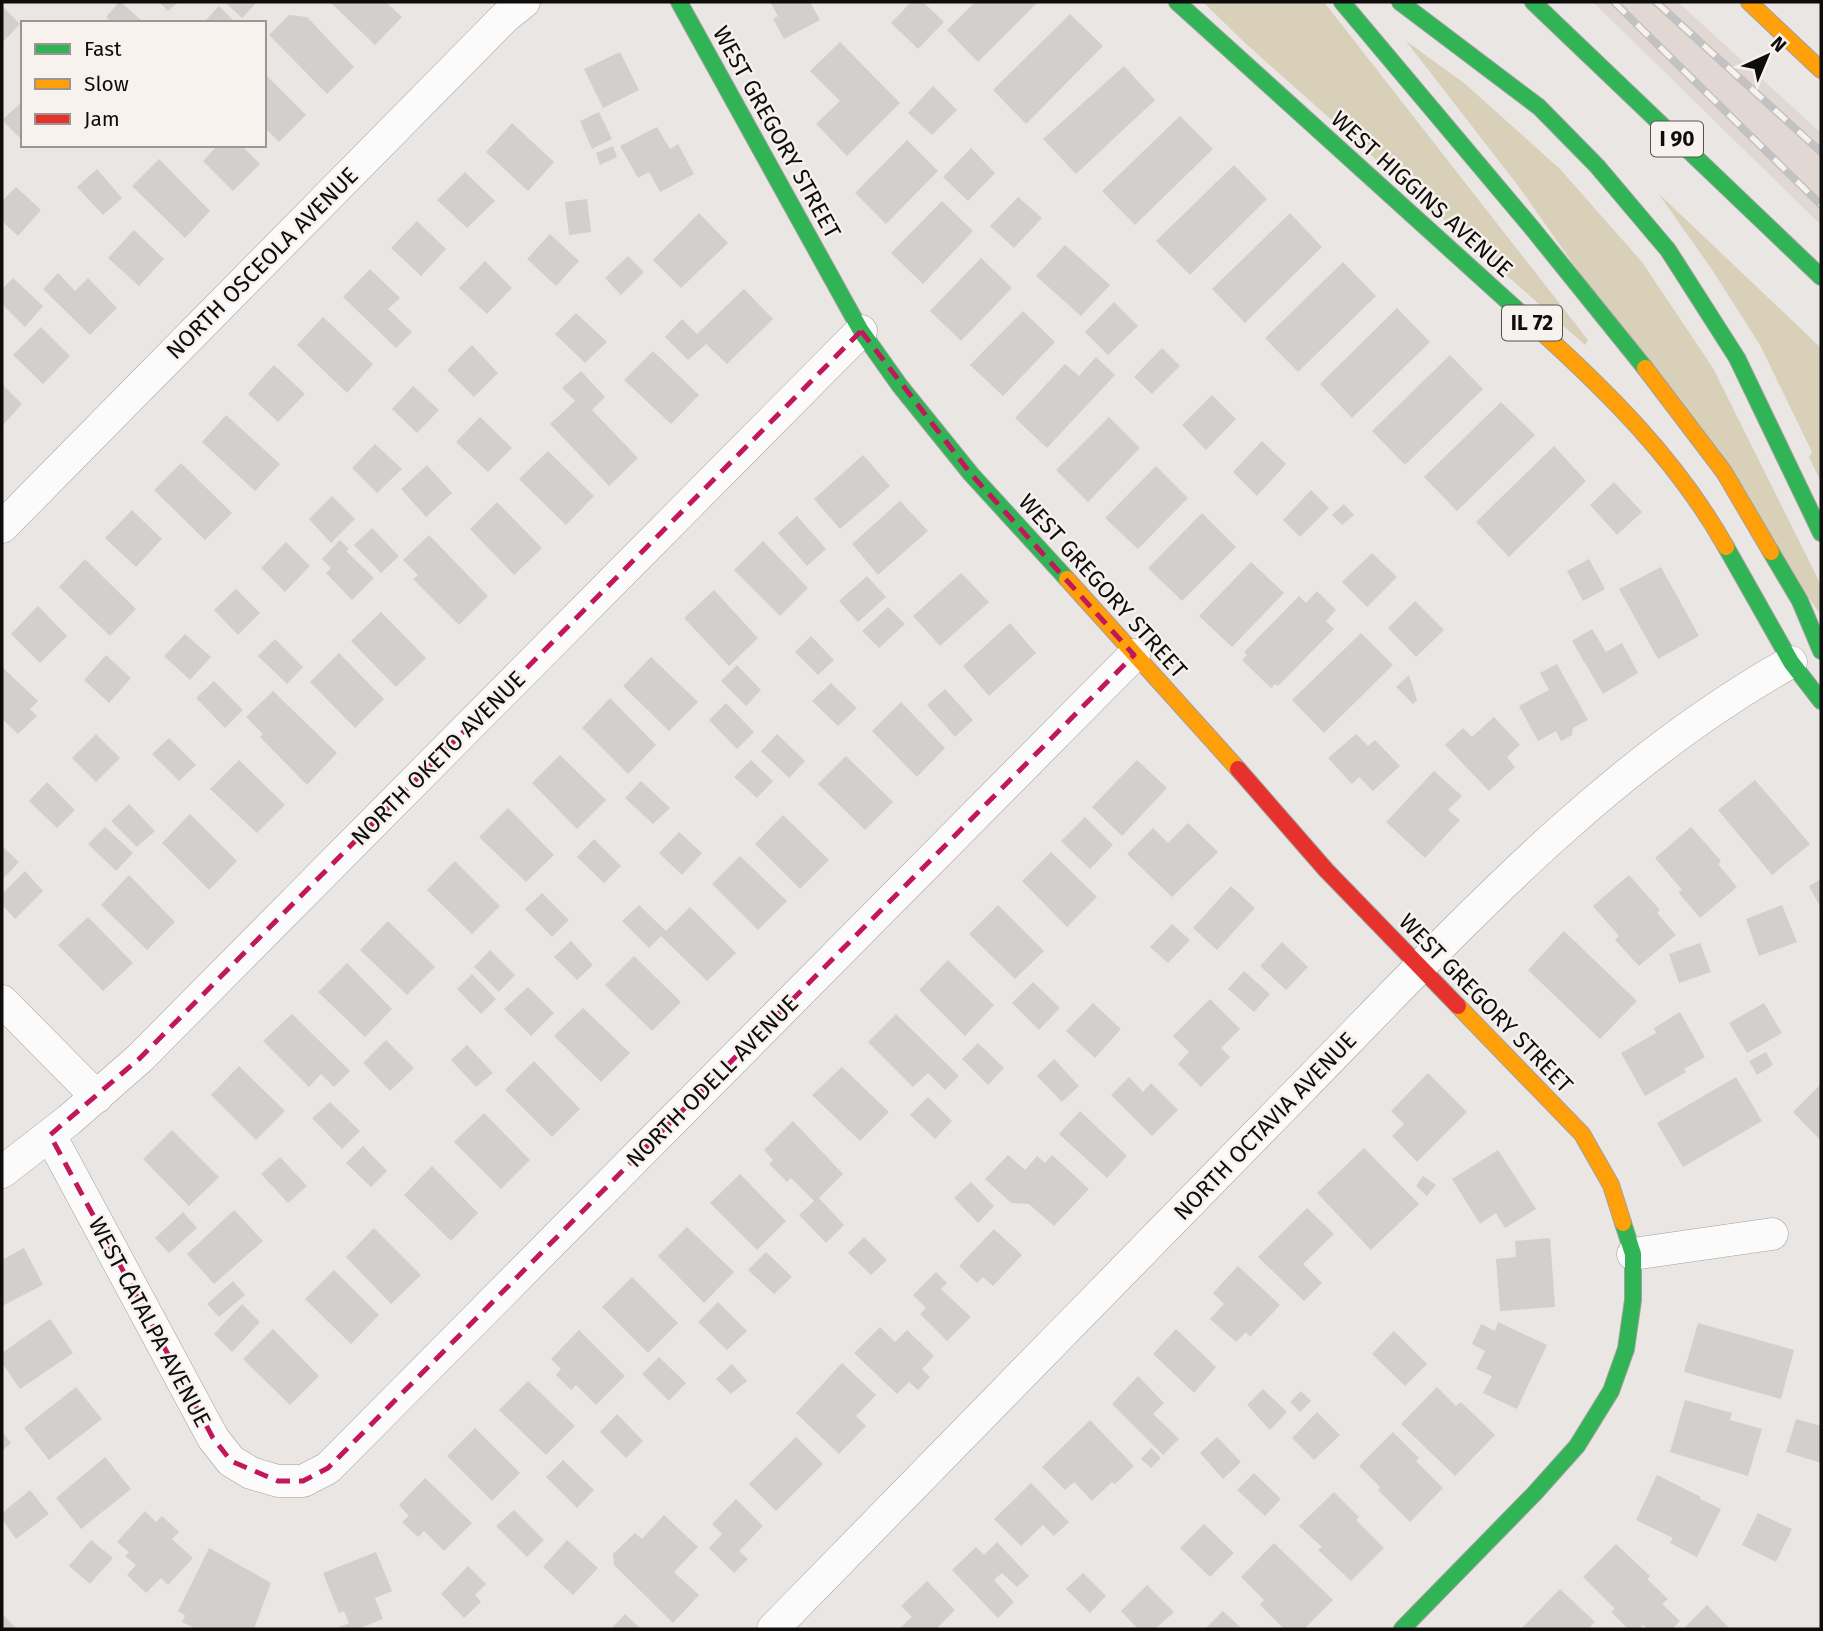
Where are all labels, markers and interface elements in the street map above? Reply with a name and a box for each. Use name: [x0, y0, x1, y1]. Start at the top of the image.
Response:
legend: [21, 21, 266, 147]
street label: WEST GREGORY STREET: [707, 21, 847, 243]
north arrow: [1732, 21, 1802, 91]
text: N: [1766, 31, 1791, 57]
text: Fast: [84, 36, 122, 62]
text: Slow: [84, 71, 129, 97]
street label: WEST HIGGINS AVENUE: [1325, 105, 1519, 283]
text: Jam: [84, 106, 120, 132]
road number: I 90: [1651, 122, 1703, 156]
street label: NORTH OSCEOLA AVENUE: [160, 161, 364, 365]
road number: IL 72: [1502, 306, 1562, 340]
street label: WEST GREGORY STREET: [1013, 488, 1193, 684]
street label: NORTH OKETO AVENUE: [345, 665, 531, 851]
street label: WEST GREGORY STREET: [1393, 908, 1579, 1099]
street label: NORTH ODELL AVENUE: [620, 989, 804, 1173]
street label: NORTH OCTAVIA AVENUE: [1168, 1026, 1362, 1226]
street label: WEST CATALPA AVENUE: [83, 1212, 217, 1432]

